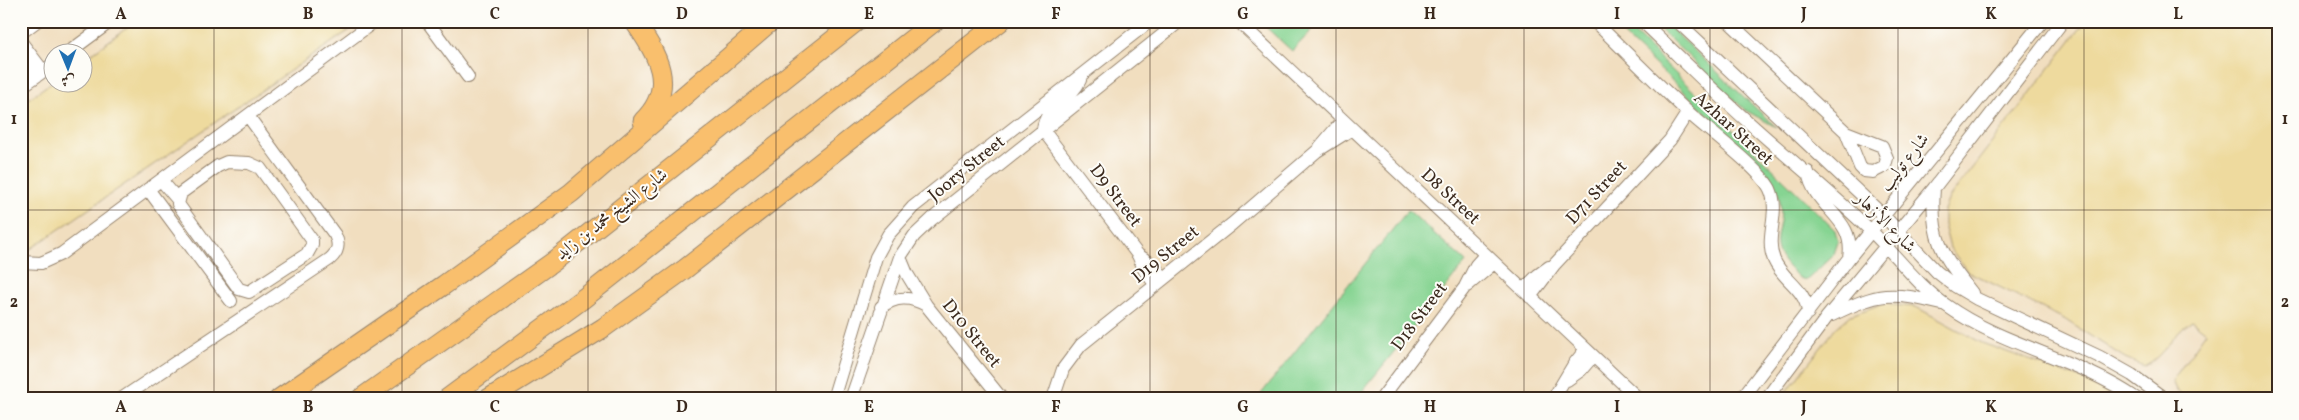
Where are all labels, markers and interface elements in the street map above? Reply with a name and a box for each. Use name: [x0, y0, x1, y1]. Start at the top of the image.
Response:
text: A: [115, 4, 127, 26]
text: B: [303, 4, 314, 26]
text: C: [490, 4, 500, 26]
text: D: [676, 4, 688, 26]
text: E: [864, 4, 874, 26]
text: F: [1051, 4, 1061, 26]
text: G: [1237, 4, 1249, 26]
text: H: [1424, 4, 1436, 26]
text: I: [1614, 4, 1620, 26]
text: J: [1800, 4, 1807, 26]
text: K: [1985, 4, 1997, 26]
text: L: [2173, 4, 2183, 26]
north arrow: [42, 42, 92, 92]
text: ش: [61, 70, 75, 89]
street label: Azhar Street: [1688, 86, 1778, 172]
text: 1: [11, 109, 17, 131]
text: 1: [2282, 109, 2288, 131]
street label: شارع توليب: [1874, 129, 1937, 198]
street label: Joory Street: [923, 130, 1011, 208]
street label: D71 Street: [1561, 155, 1633, 231]
street label: D9 Street: [1083, 159, 1147, 233]
street label: شارع الشيخ محمد بن زايد: [550, 163, 675, 269]
street label: D8 Street: [1415, 163, 1485, 231]
street label: شارع الأزهار: [1847, 184, 1922, 260]
street label: D19 Street: [1127, 220, 1205, 290]
street label: D18 Street: [1386, 278, 1454, 356]
text: 2: [10, 292, 18, 314]
text: 2: [2281, 292, 2289, 314]
street label: D10 Street: [936, 294, 1006, 374]
text: A: [115, 397, 127, 419]
text: B: [303, 397, 314, 419]
text: C: [490, 397, 500, 419]
text: D: [676, 397, 688, 419]
text: E: [864, 397, 874, 419]
text: F: [1051, 397, 1061, 419]
text: G: [1237, 397, 1249, 419]
text: H: [1424, 397, 1436, 419]
text: I: [1614, 397, 1620, 419]
text: J: [1800, 397, 1807, 419]
text: K: [1985, 397, 1997, 419]
text: L: [2173, 397, 2183, 419]

